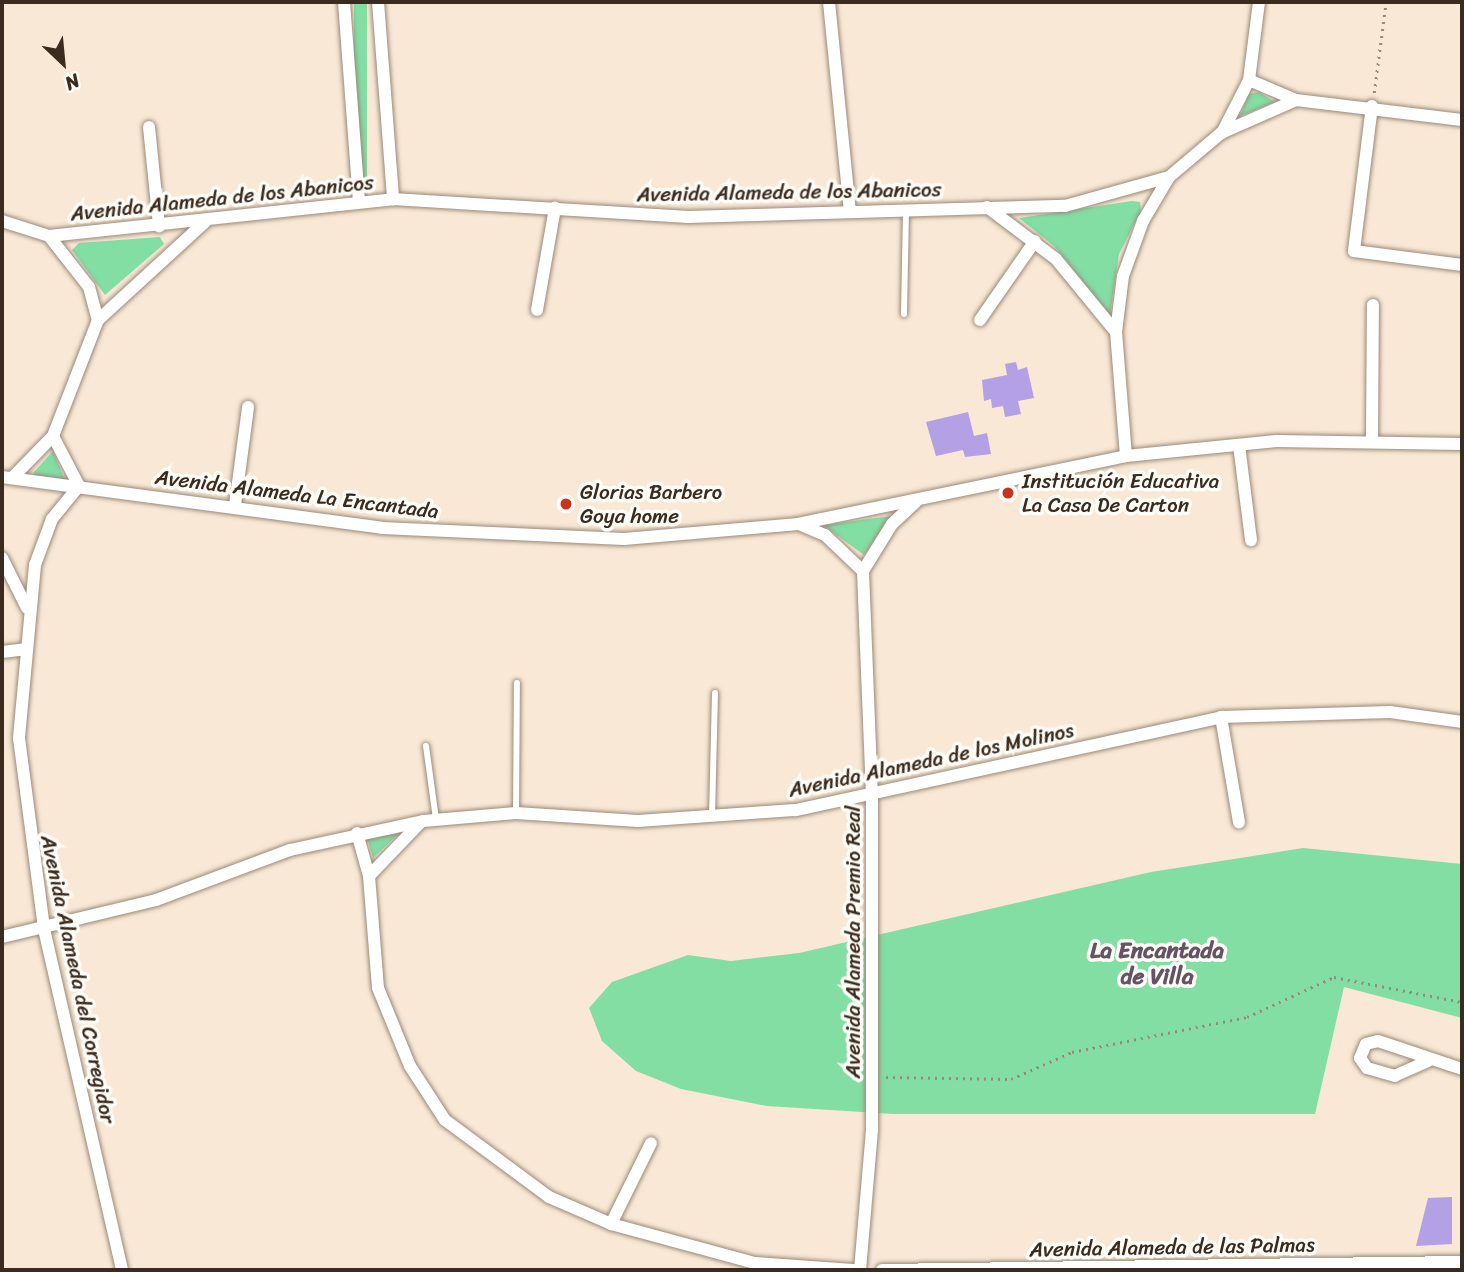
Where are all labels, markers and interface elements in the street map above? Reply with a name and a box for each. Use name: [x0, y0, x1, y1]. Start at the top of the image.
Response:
north arrow: [28, 28, 98, 98]
text: N: [59, 65, 86, 100]
street label: Avenida Alameda de los Abanicos: [69, 170, 375, 226]
street label: Avenida Alameda de los Abanicos: [636, 177, 942, 207]
street label: Avenida Alameda La Encantada: [154, 464, 440, 524]
place label: Institución Educativa La Casa De Carton: [1022, 468, 1219, 518]
place label: Glorias Barbero Goya home: [580, 479, 722, 529]
marker: Institución Educativa La Casa De Carton: [1000, 485, 1016, 501]
marker: Glorias Barbero Goya home: [558, 496, 574, 512]
street label: Avenida Alameda de los Molinos: [786, 717, 1076, 803]
street label: Avenida Alameda Premio Real: [840, 806, 866, 1078]
street label: Avenida Alameda del Corregidor: [35, 832, 121, 1126]
district label: La Encantada de Villa: [1090, 937, 1224, 991]
street label: Avenida Alameda de las Palmas: [1029, 1232, 1315, 1262]

